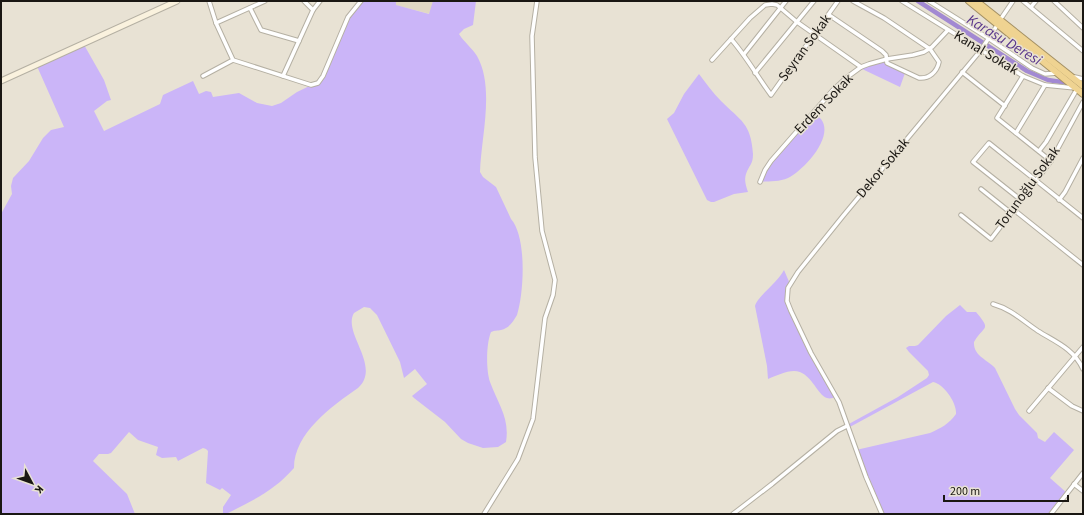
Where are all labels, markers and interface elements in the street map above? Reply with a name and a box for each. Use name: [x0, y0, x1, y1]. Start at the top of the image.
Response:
water label: Karasu Deresi: [963, 9, 1046, 71]
street label: Seyran Sokak: [774, 10, 836, 86]
street label: Kanal Sokak: [950, 26, 1022, 80]
street label: Erdem Sokak: [790, 69, 858, 139]
street label: Dekor Sokak: [852, 133, 914, 203]
street label: Torunoğlu Sokak: [991, 142, 1065, 234]
north arrow: [12, 463, 52, 503]
scale bar: [944, 477, 1068, 503]
text: K: [31, 482, 47, 497]
text: 200 m: [950, 483, 980, 500]

